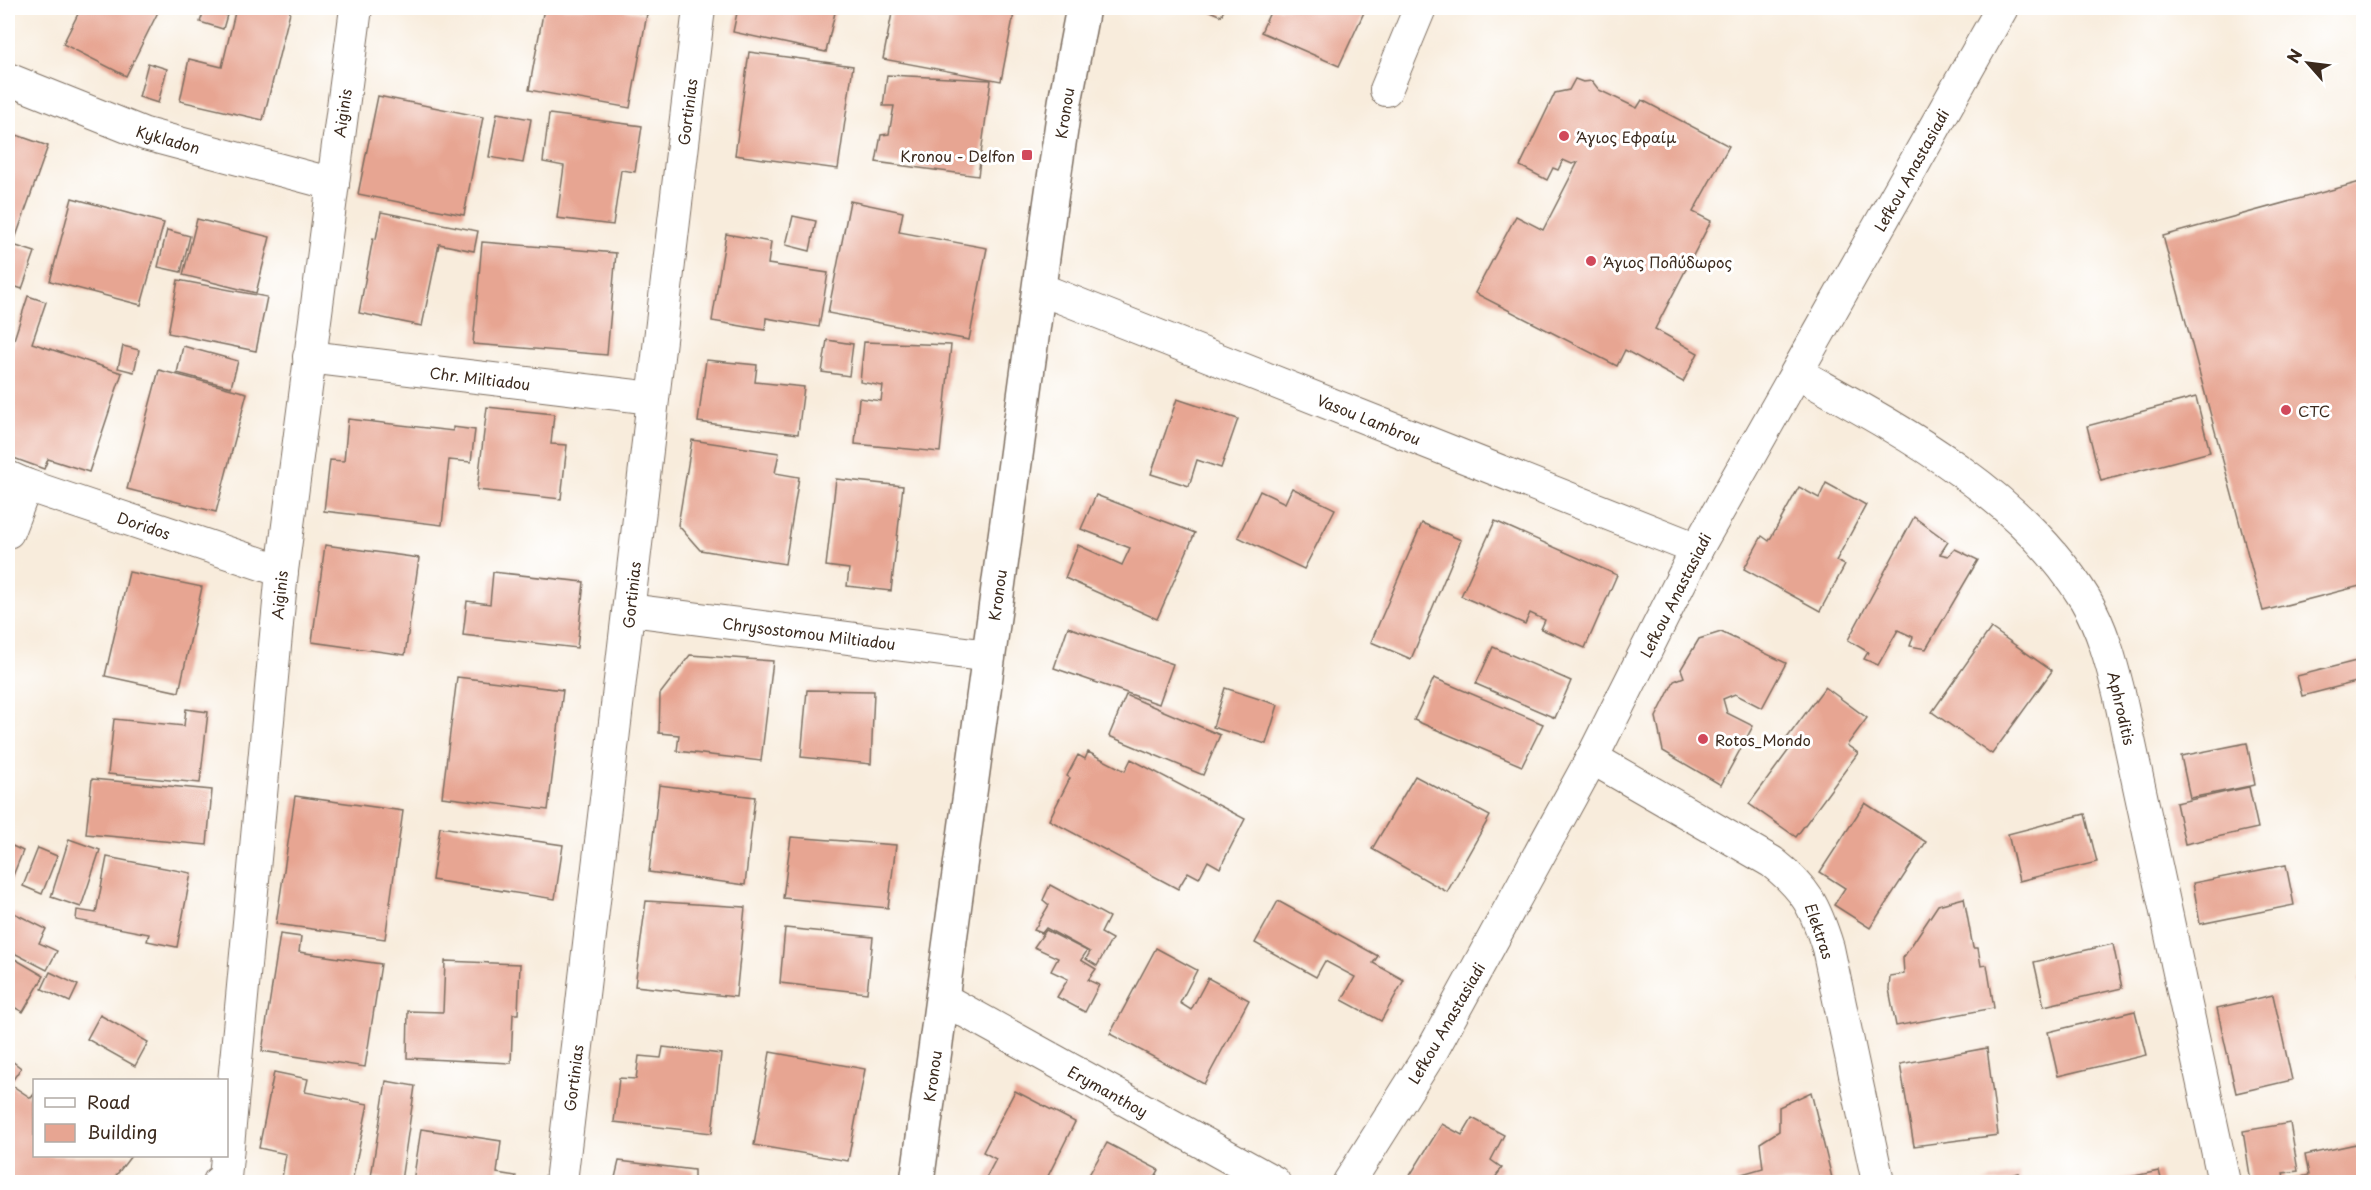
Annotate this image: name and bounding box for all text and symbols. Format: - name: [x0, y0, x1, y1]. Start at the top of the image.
- north arrow: [2278, 33, 2338, 93]
- text: N: [2280, 44, 2307, 67]
- street label: Gortinias: [671, 77, 703, 147]
- street label: Kronou: [1049, 86, 1079, 140]
- street label: Aiginis: [327, 87, 357, 139]
- street label: Lefkou Anastasiadi: [1868, 104, 1954, 236]
- street label: Kykladon: [133, 119, 203, 159]
- place label: Άγιος Εφραίμ: [1576, 125, 1676, 148]
- marker: Άγιος Εφραίμ: [1557, 129, 1571, 143]
- place label: Kronou - Delfon: [900, 144, 1015, 167]
- marker: Kronou - Delfon: [1020, 148, 1034, 162]
- place label: Άγιος Πολύδωρος: [1603, 250, 1732, 273]
- marker: Άγιος Πολύδωρος: [1584, 254, 1598, 268]
- street label: Chr. Miltiadou: [428, 360, 532, 396]
- street label: Vasou Lambrou: [1314, 388, 1424, 450]
- place label: CTC: [2298, 399, 2330, 422]
- marker: CTC: [2279, 403, 2293, 417]
- street label: Doridos: [114, 505, 174, 545]
- street label: Lefkou Anastasiadi: [1634, 529, 1716, 661]
- street label: Gortinias: [616, 560, 646, 630]
- street label: Kronou: [982, 568, 1012, 622]
- street label: Aiginis: [265, 569, 293, 621]
- street label: Chrysostomou Miltiadou: [721, 611, 897, 655]
- street label: Aphroditis: [2102, 669, 2142, 747]
- place label: Rotos_Mondo: [1715, 728, 1811, 751]
- marker: Rotos_Mondo: [1696, 732, 1710, 746]
- street label: Elektras: [1800, 900, 1840, 962]
- street label: Lefkou Anastasiadi: [1402, 958, 1490, 1088]
- street label: Gortinias: [557, 1043, 589, 1113]
- street label: Kronou: [917, 1049, 947, 1103]
- street label: Erymanthoy: [1064, 1059, 1152, 1123]
- legend: [33, 1079, 228, 1157]
- text: Road: [87, 1088, 131, 1115]
- text: Building: [87, 1118, 157, 1145]

